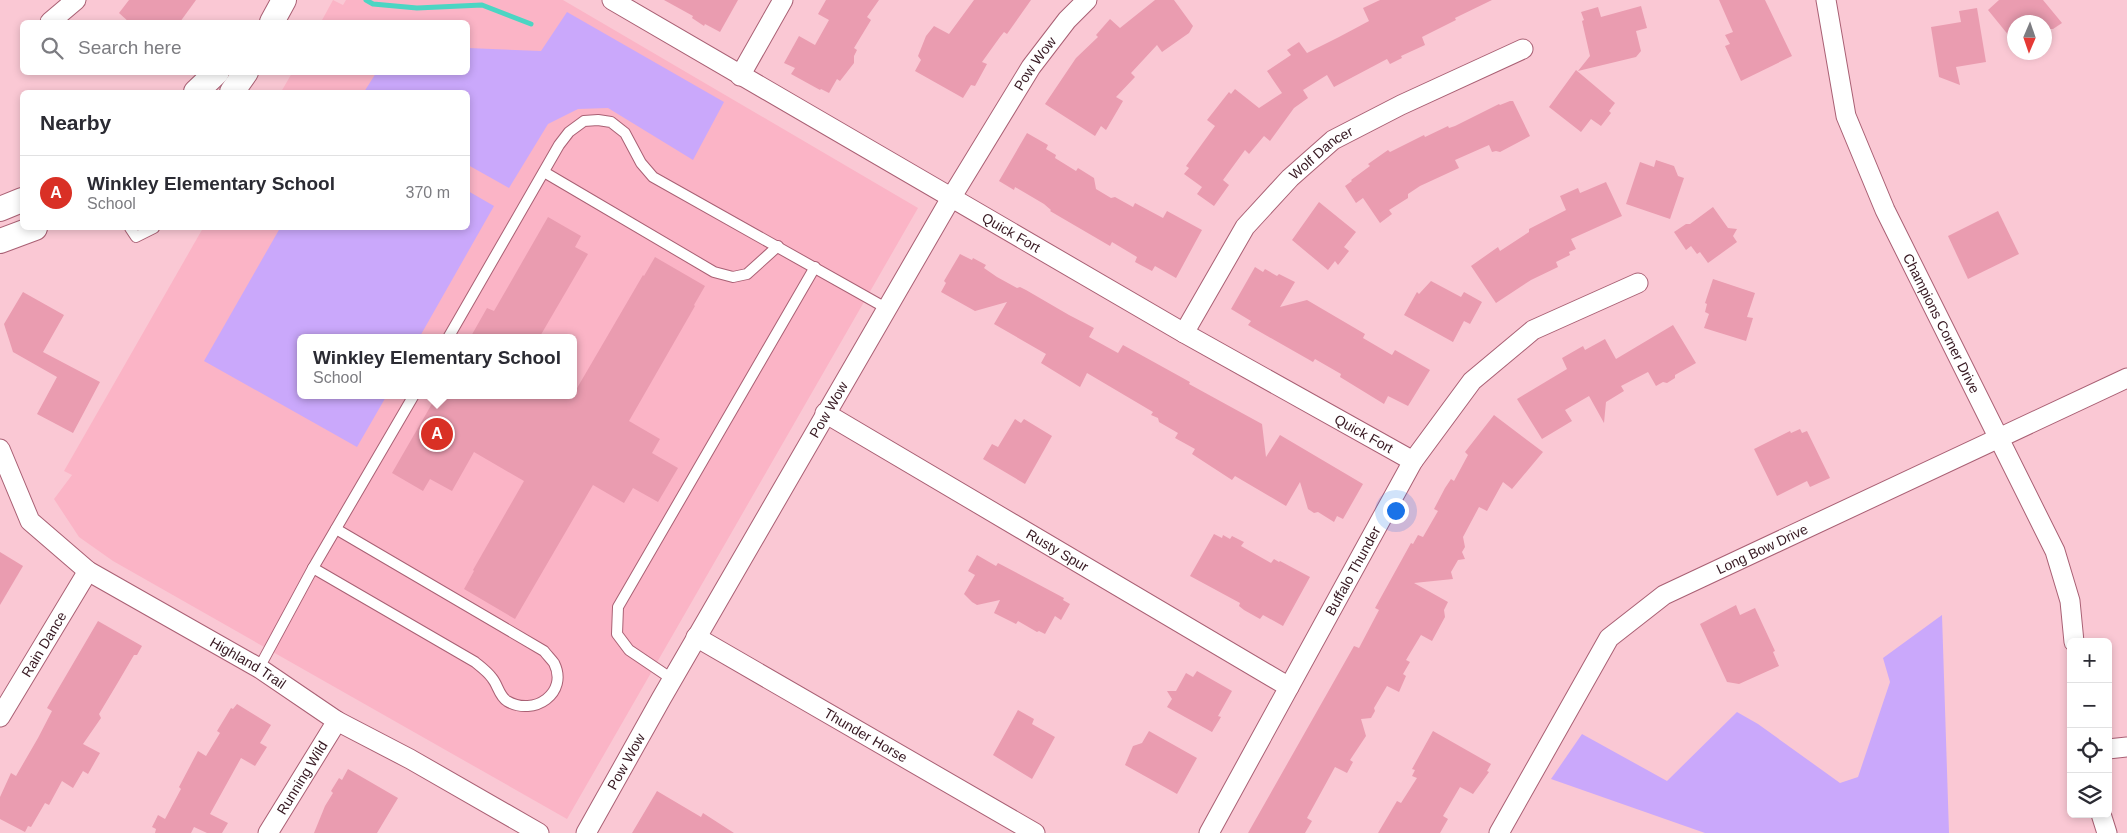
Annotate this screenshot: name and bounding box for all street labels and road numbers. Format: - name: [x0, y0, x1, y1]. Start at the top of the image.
- street label: Pow Wow: [1011, 33, 1060, 93]
- street label: Wolf Dancer: [1286, 123, 1356, 183]
- street label: Quick Fort: [979, 209, 1043, 256]
- street label: Champions Corner Drive: [1900, 251, 1983, 396]
- street label: Pow Wow: [806, 378, 851, 440]
- street label: Quick Fort: [1332, 411, 1396, 456]
- street label: Long Bow Drive: [1714, 521, 1810, 577]
- street label: Buffalo Thunder: [1322, 523, 1384, 618]
- street label: Rusty Spur: [1024, 526, 1092, 575]
- street label: Rain Dance: [18, 609, 70, 680]
- street label: Highland Trail: [207, 634, 289, 692]
- street label: Thunder Horse: [821, 705, 910, 766]
- street label: Pow Wow: [604, 730, 649, 792]
- street label: Running Wild: [273, 738, 331, 817]

